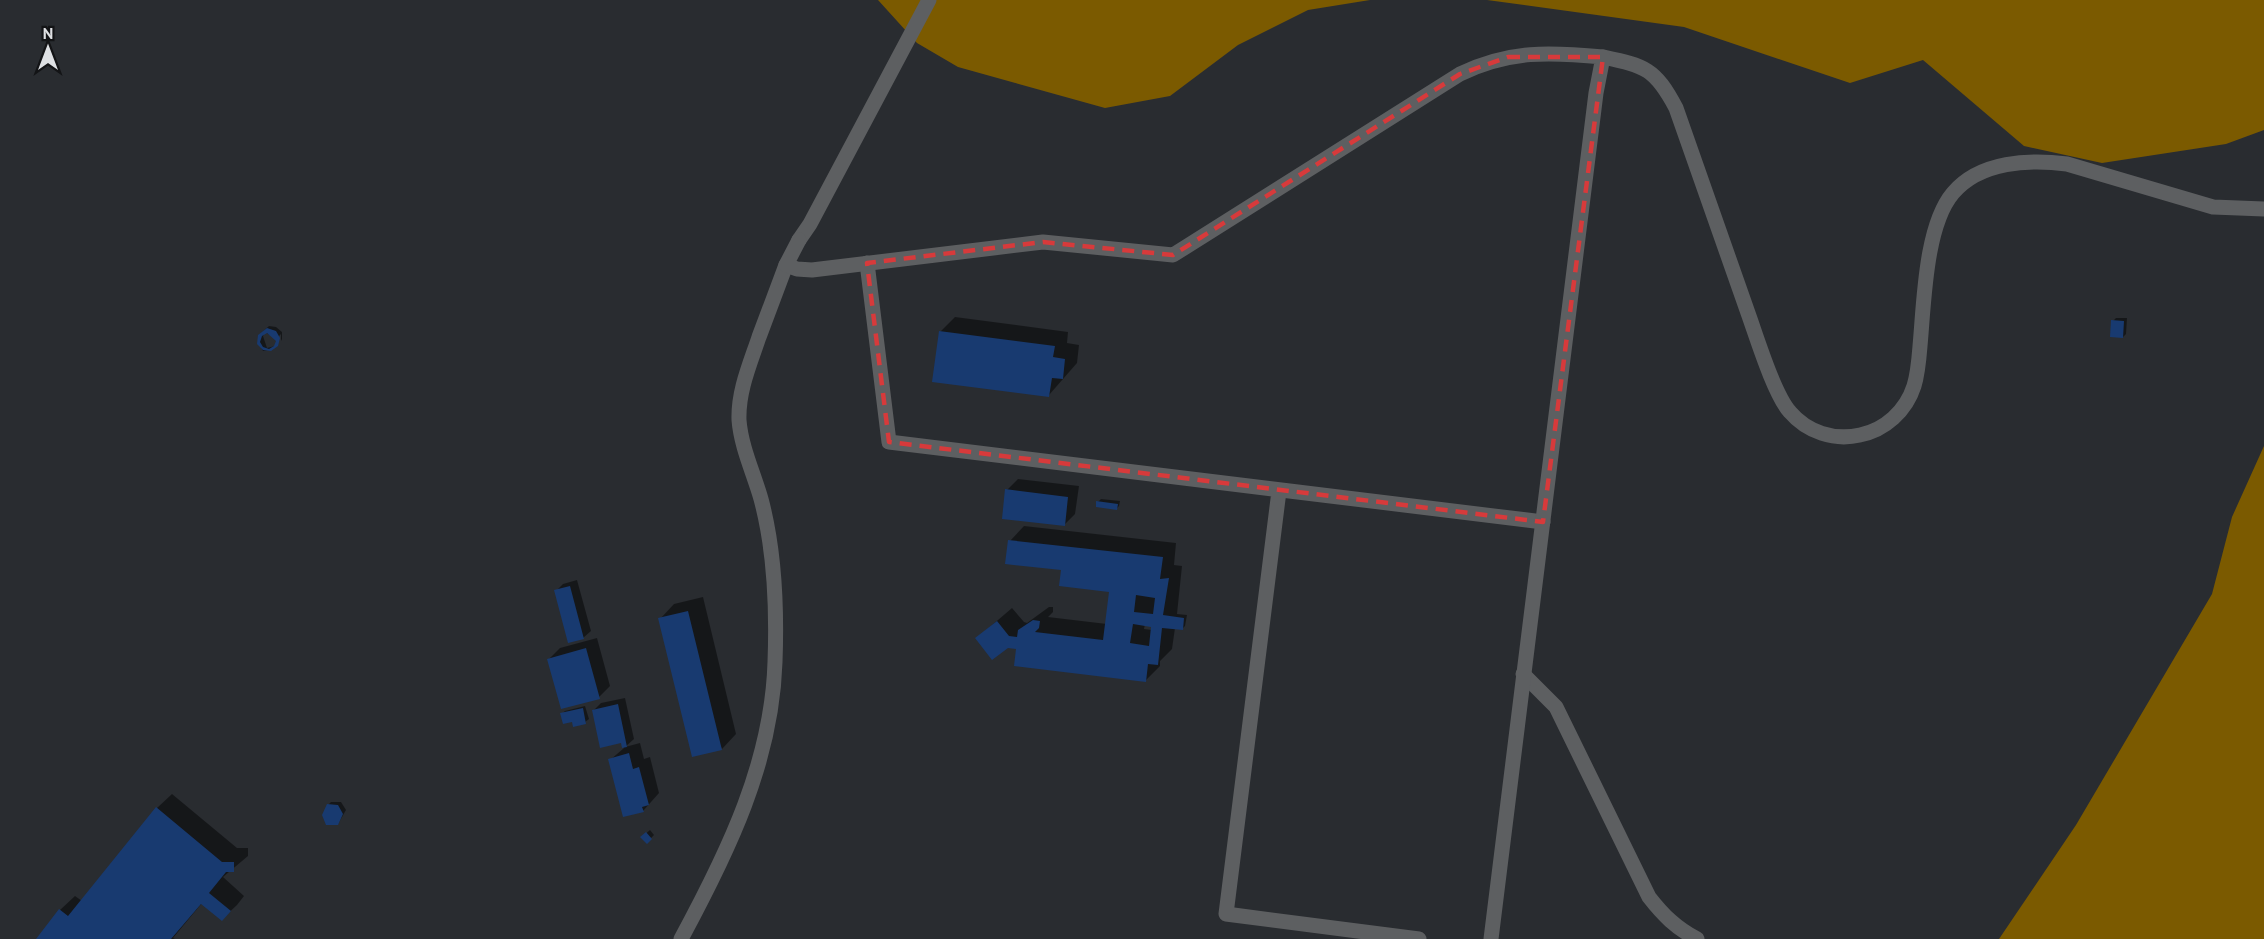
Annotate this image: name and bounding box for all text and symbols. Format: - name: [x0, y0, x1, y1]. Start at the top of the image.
- north arrow: [18, 18, 78, 78]
- text: N: [43, 23, 53, 43]

